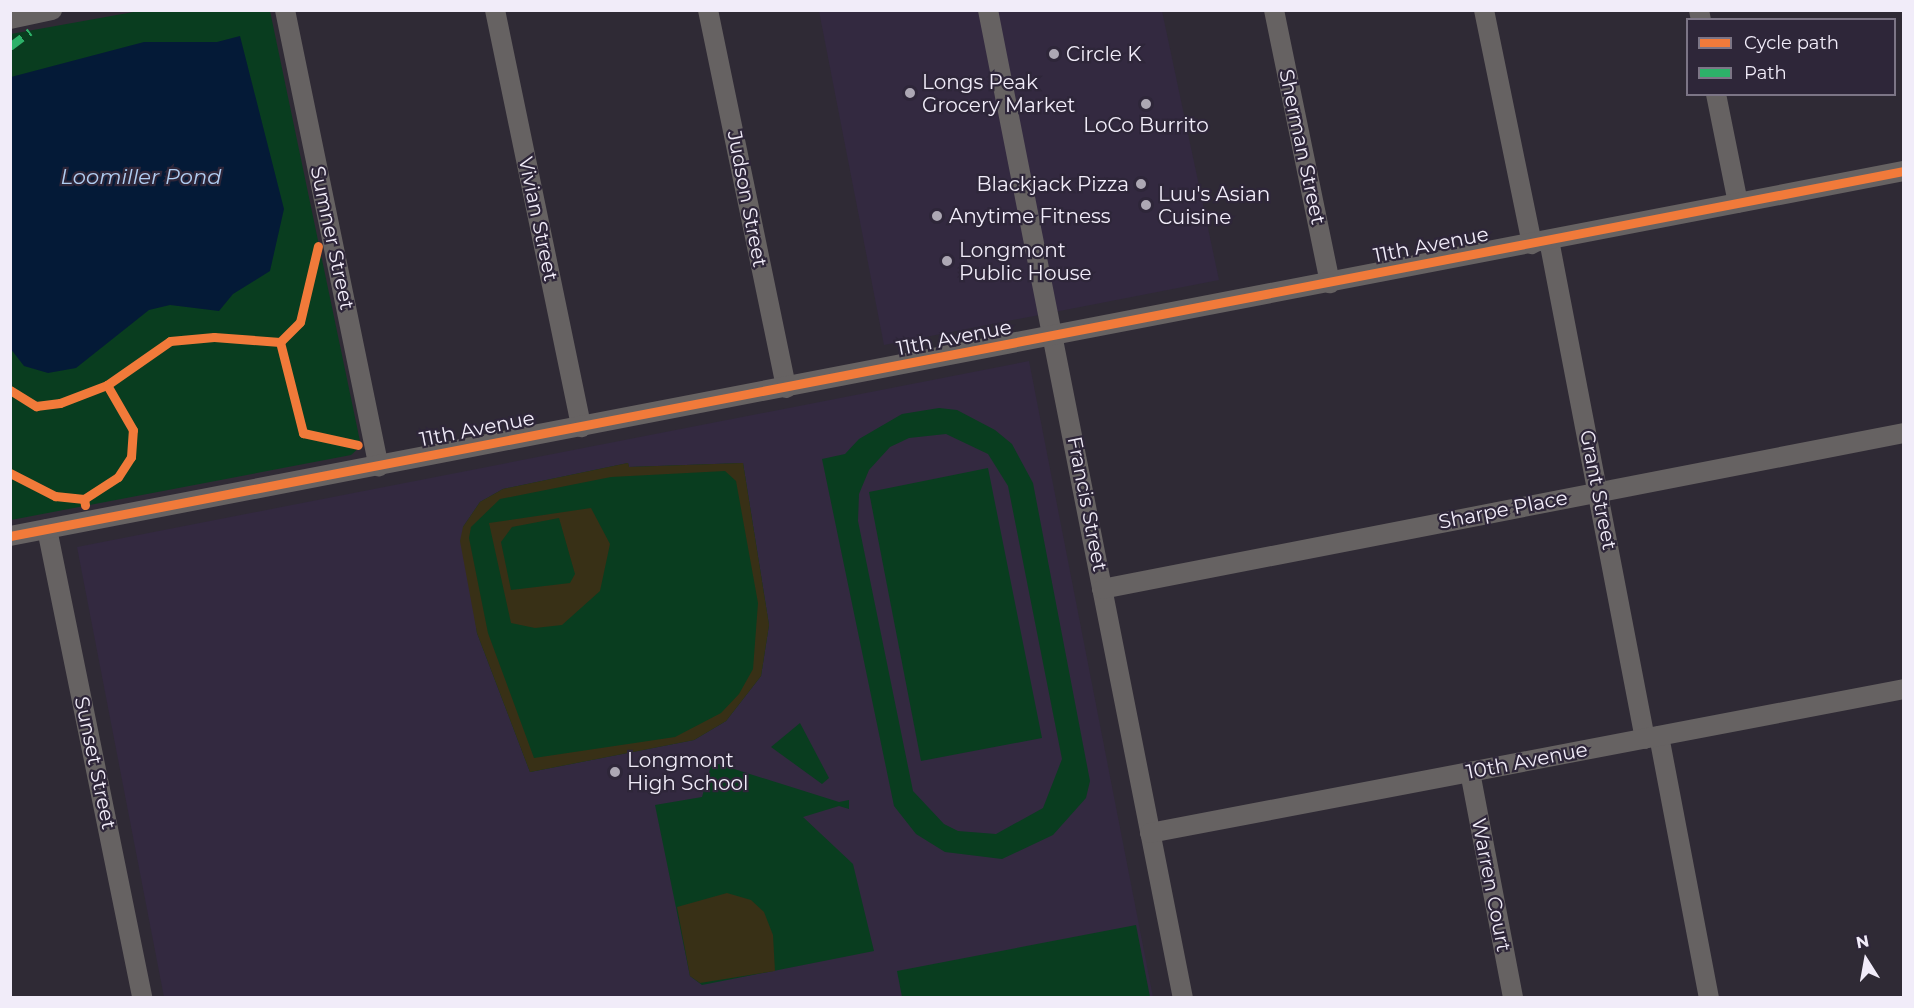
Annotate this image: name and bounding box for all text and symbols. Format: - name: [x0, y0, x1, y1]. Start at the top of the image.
- legend: [1686, 18, 1896, 96]
- text: Cycle path: [1744, 32, 1839, 54]
- place label: Circle K: [1066, 42, 1141, 66]
- marker: Circle K: [1047, 47, 1061, 61]
- text: Path: [1744, 62, 1787, 84]
- street label: Sherman Street: [1274, 67, 1330, 227]
- place label: Longs Peak Grocery Market: [922, 70, 1075, 117]
- marker: Longs Peak Grocery Market: [903, 86, 917, 100]
- marker: LoCo Burrito: [1139, 97, 1153, 111]
- place label: LoCo Burrito: [1083, 113, 1209, 137]
- street label: Judson Street: [722, 129, 772, 269]
- street label: Vivian Street: [513, 155, 563, 283]
- water label: Loomiller Pond: [61, 164, 221, 190]
- street label: Sumner Street: [305, 164, 359, 312]
- place label: Blackjack Pizza: [977, 172, 1129, 196]
- marker: Blackjack Pizza: [1134, 177, 1148, 191]
- place label: Luu's Asian Cuisine: [1158, 182, 1270, 229]
- marker: Luu's Asian Cuisine: [1139, 198, 1153, 212]
- place label: Anytime Fitness: [949, 204, 1111, 228]
- marker: Anytime Fitness: [930, 209, 944, 223]
- street label: 11th Avenue: [1371, 222, 1491, 268]
- place label: Longmont Public House: [959, 238, 1092, 285]
- marker: Longmont Public House: [940, 254, 954, 268]
- street label: 11th Avenue: [894, 315, 1014, 361]
- street label: 11th Avenue: [417, 406, 537, 452]
- street label: Grant Street: [1575, 428, 1621, 552]
- street label: Francis Street: [1062, 434, 1112, 574]
- street label: Sharpe Place: [1436, 486, 1570, 534]
- street label: Sunset Street: [69, 695, 121, 831]
- street label: 10th Avenue: [1464, 737, 1590, 785]
- place label: Longmont High School: [627, 748, 748, 795]
- marker: Longmont High School: [608, 765, 622, 779]
- street label: Warren Court: [1466, 816, 1516, 954]
- north arrow: [1836, 930, 1896, 990]
- text: N: [1854, 931, 1871, 952]

